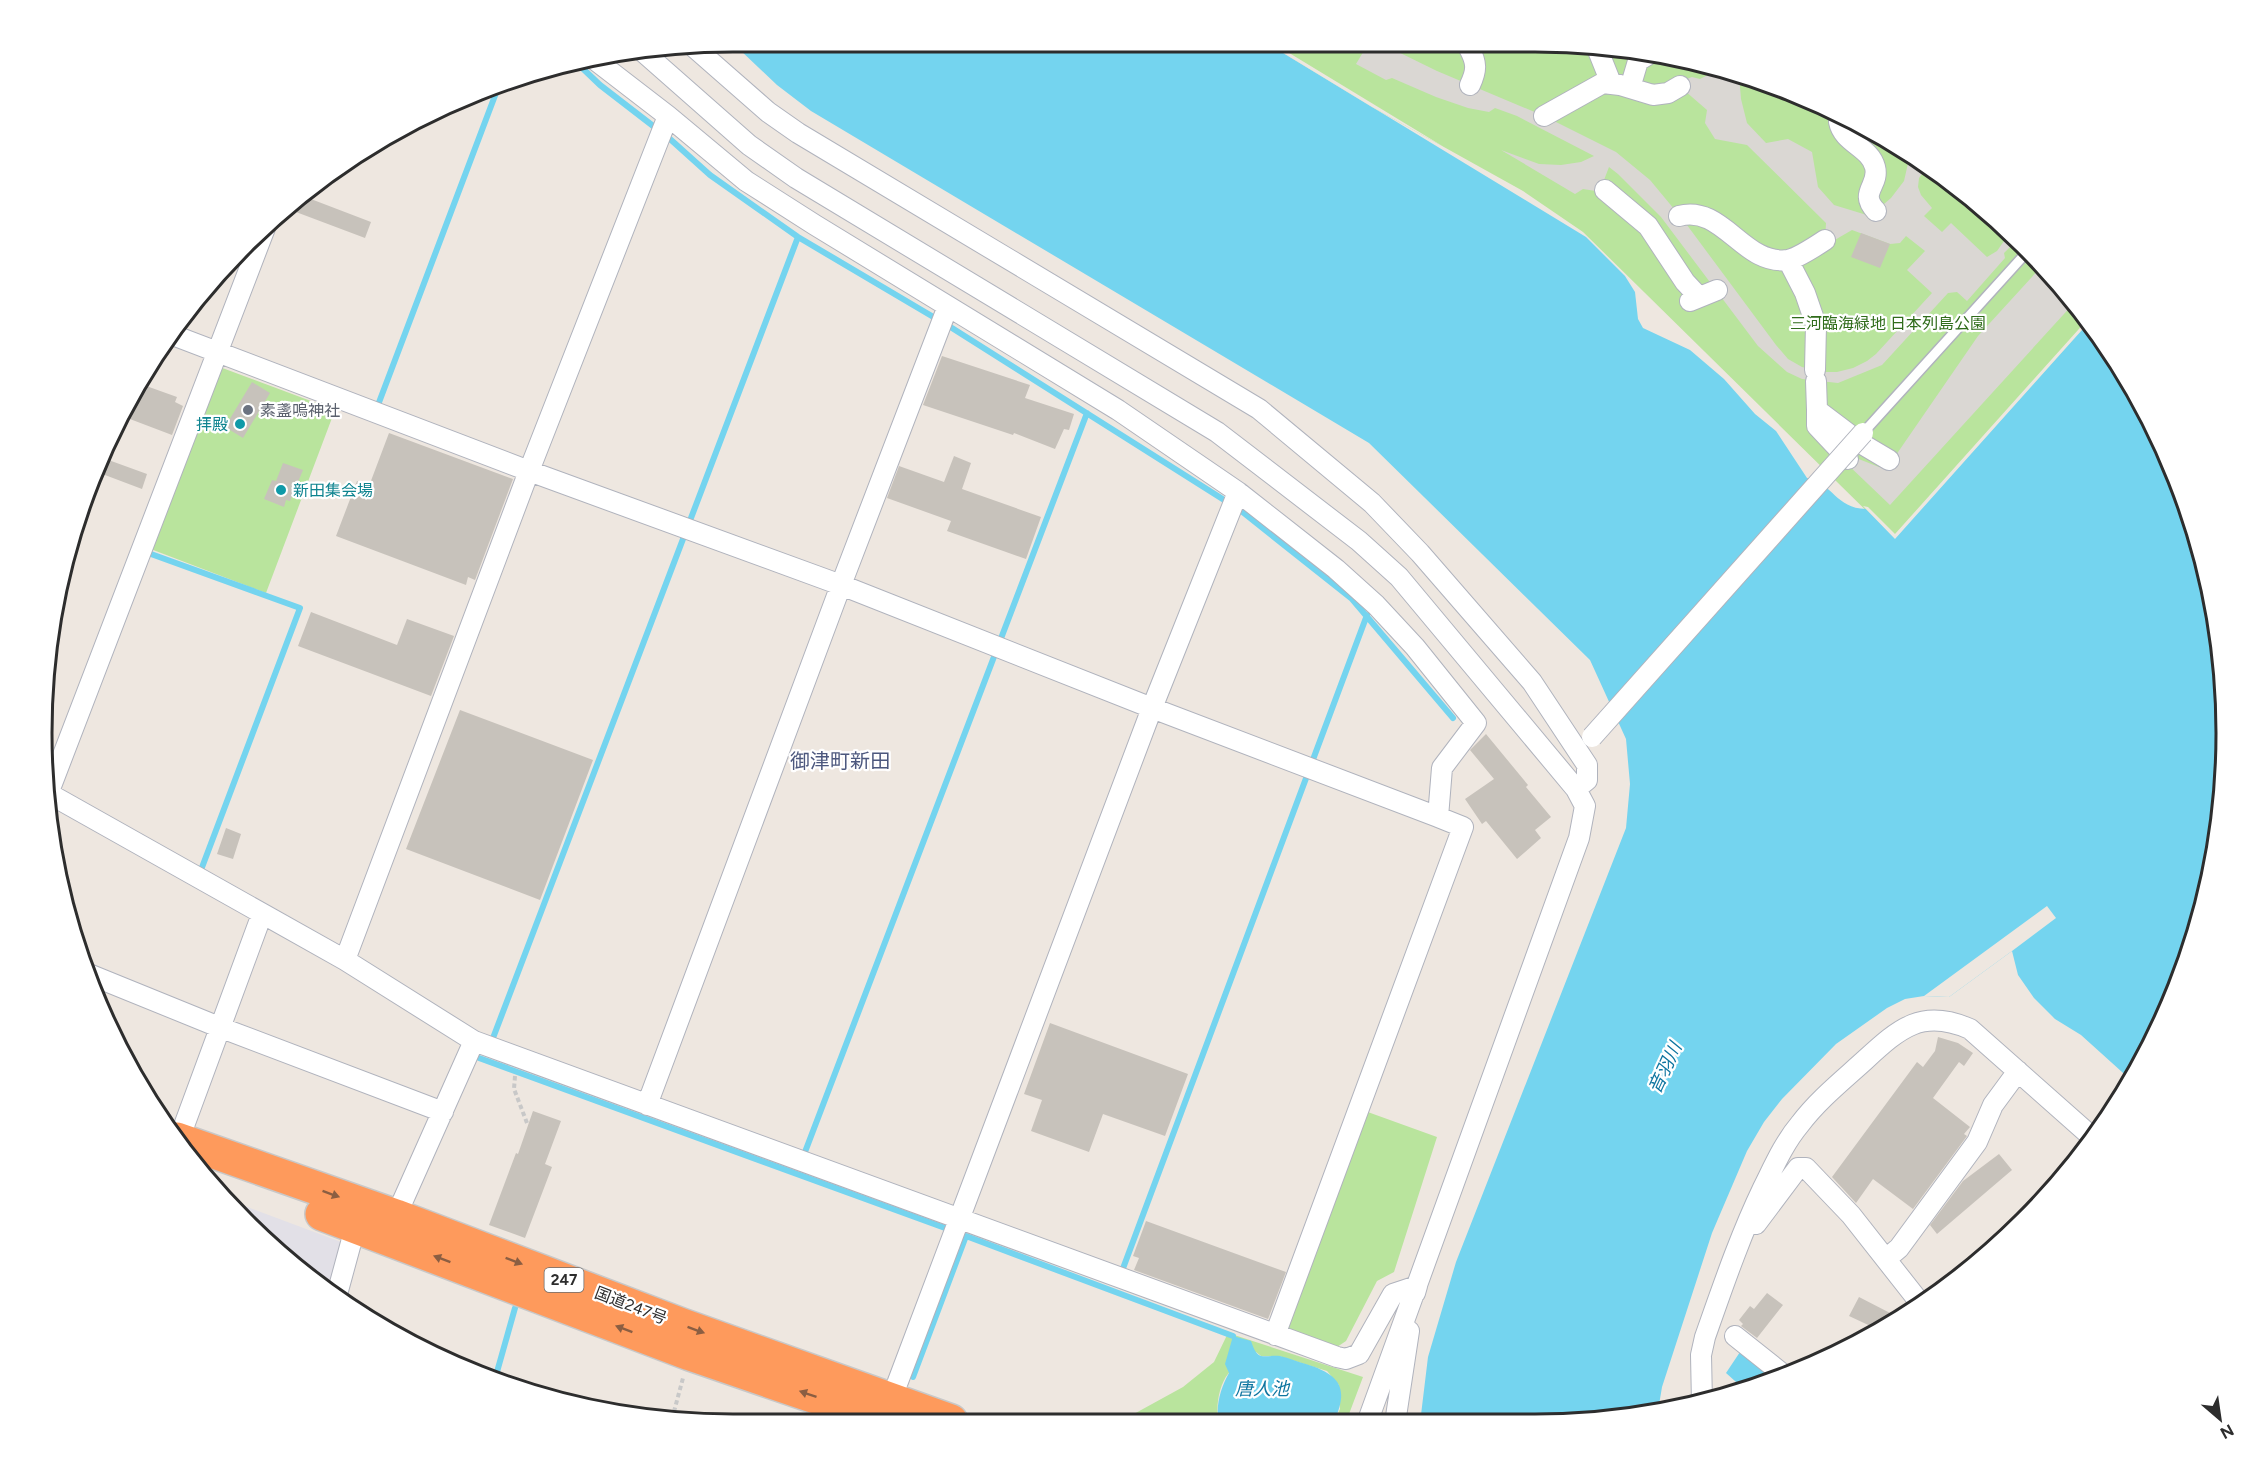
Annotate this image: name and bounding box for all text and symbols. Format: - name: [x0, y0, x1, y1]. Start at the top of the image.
- park label: 三河臨海緑地 日本列島公園: [1790, 314, 1986, 333]
- place label: 素盞嗚神社: [260, 401, 340, 420]
- marker: 素盞嗚神社: [241, 403, 255, 417]
- place label: 拝殿: [196, 415, 228, 434]
- marker: 拝殿: [233, 417, 247, 431]
- place label: 新田集会場: [293, 481, 373, 500]
- marker: 新田集会場: [274, 483, 288, 497]
- district label: 御津町新田: [790, 749, 890, 773]
- water label: 音羽川: [1644, 1037, 1687, 1097]
- one-way arrow: [322, 1190, 340, 1200]
- one-way arrow: [433, 1254, 451, 1264]
- one-way arrow: [505, 1257, 523, 1266]
- road number: 247: [544, 1268, 584, 1292]
- street label: 国道247号: [592, 1283, 669, 1328]
- one-way arrow: [615, 1324, 633, 1333]
- one-way arrow: [688, 1325, 706, 1335]
- water label: 唐人池: [1235, 1378, 1291, 1400]
- one-way arrow: [799, 1389, 817, 1399]
- north arrow: [2190, 1389, 2250, 1449]
- text: N: [2217, 1420, 2237, 1443]

